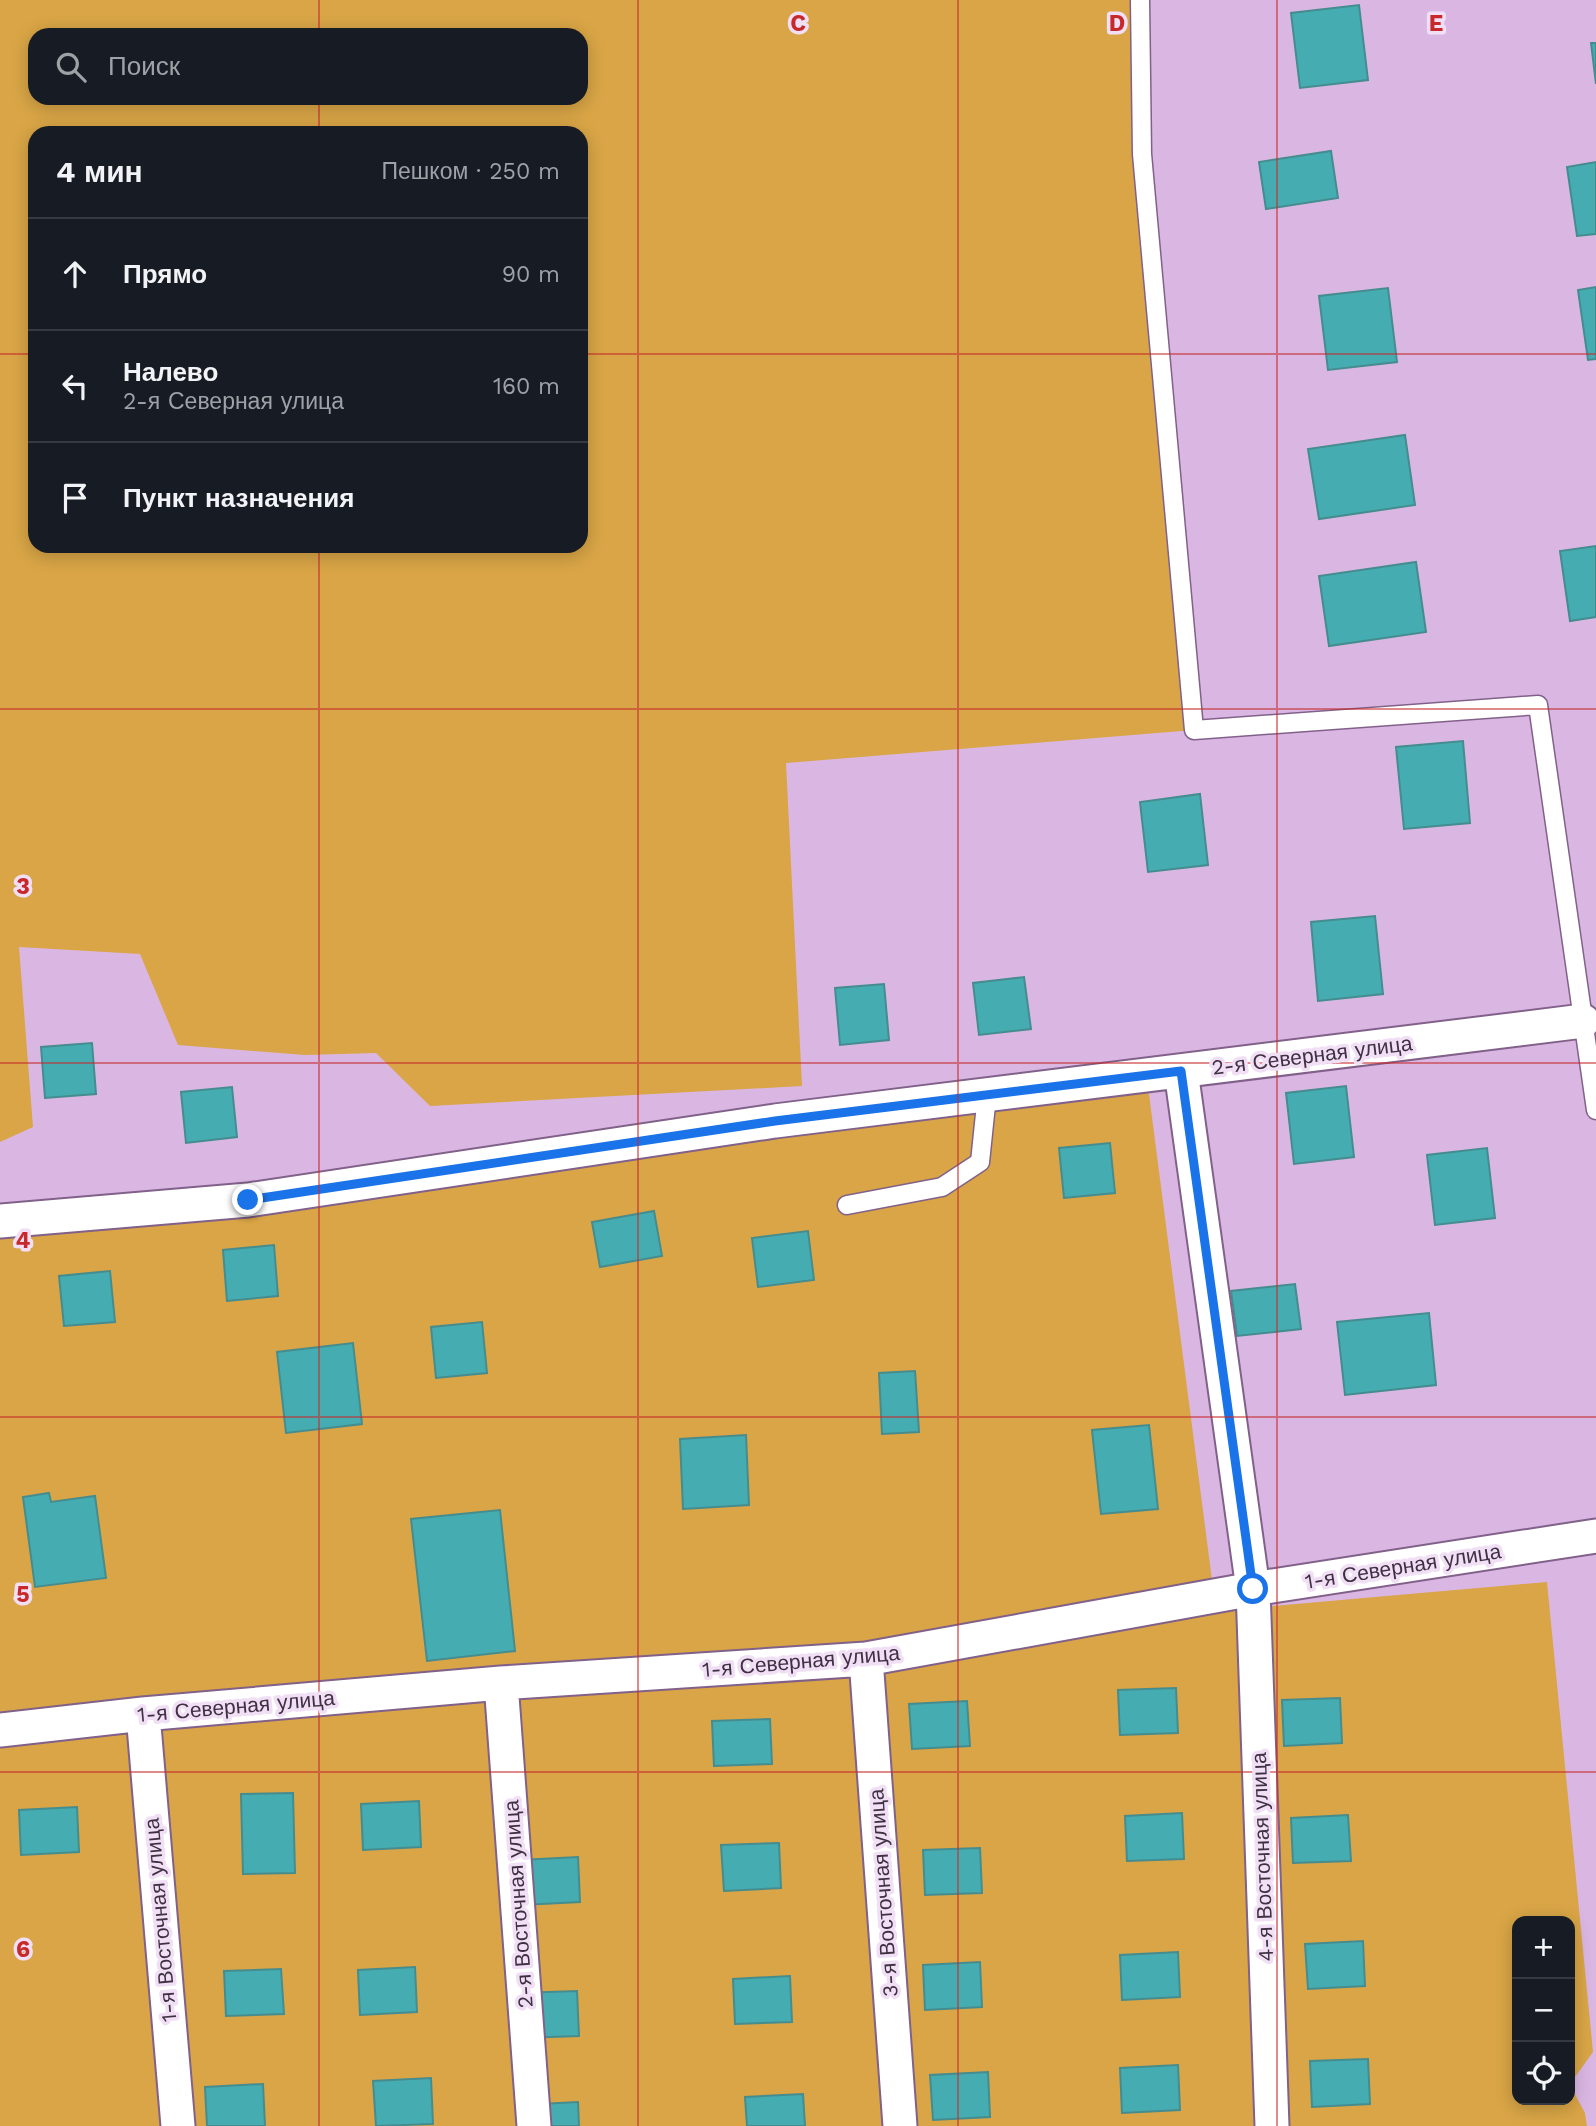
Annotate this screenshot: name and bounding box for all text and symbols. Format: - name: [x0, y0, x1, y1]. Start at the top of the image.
- text: C: [790, 10, 806, 37]
- text: D: [1109, 10, 1125, 37]
- text: E: [1429, 10, 1443, 37]
- search box: [28, 28, 588, 105]
- icon: search: [52, 48, 90, 86]
- text: Поиск: [108, 51, 180, 81]
- text: 4 мин: [56, 154, 143, 189]
- text: Пешком · 250 m: [382, 158, 560, 185]
- icon: ahead: [56, 255, 94, 293]
- text: Прямо: [123, 259, 207, 289]
- text: 90 m: [502, 261, 560, 288]
- text: Налево: [123, 357, 218, 387]
- icon: left: [56, 367, 94, 405]
- text: 160 m: [493, 373, 560, 400]
- text: 2-я Северная улица: [123, 388, 344, 415]
- icon: arrive: [56, 479, 94, 517]
- text: Пункт назначения: [123, 483, 354, 513]
- text: 3: [16, 873, 30, 900]
- street label: 2-я Северная улица: [1210, 1030, 1414, 1080]
- route end: [232, 1184, 263, 1215]
- text: 4: [16, 1227, 31, 1254]
- street label: 1-я Северная улица: [1303, 1538, 1503, 1594]
- route start: [1237, 1573, 1268, 1604]
- text: 5: [16, 1581, 30, 1608]
- street label: 1-я Северная улица: [701, 1640, 901, 1682]
- street label: 1-я Северная улица: [136, 1685, 336, 1727]
- street label: 4-я Восточная улица: [1246, 1752, 1278, 1962]
- street label: 3-я Восточная улица: [863, 1788, 903, 1998]
- street label: 2-я Восточная улица: [498, 1799, 538, 2009]
- street label: 1-я Восточная улица: [139, 1817, 181, 2023]
- map controls: [1512, 1916, 1575, 2105]
- button: +: [1512, 1916, 1575, 1979]
- text: 6: [16, 1936, 30, 1963]
- button: −: [1512, 1979, 1575, 2042]
- button: locate: [1512, 2042, 1575, 2105]

